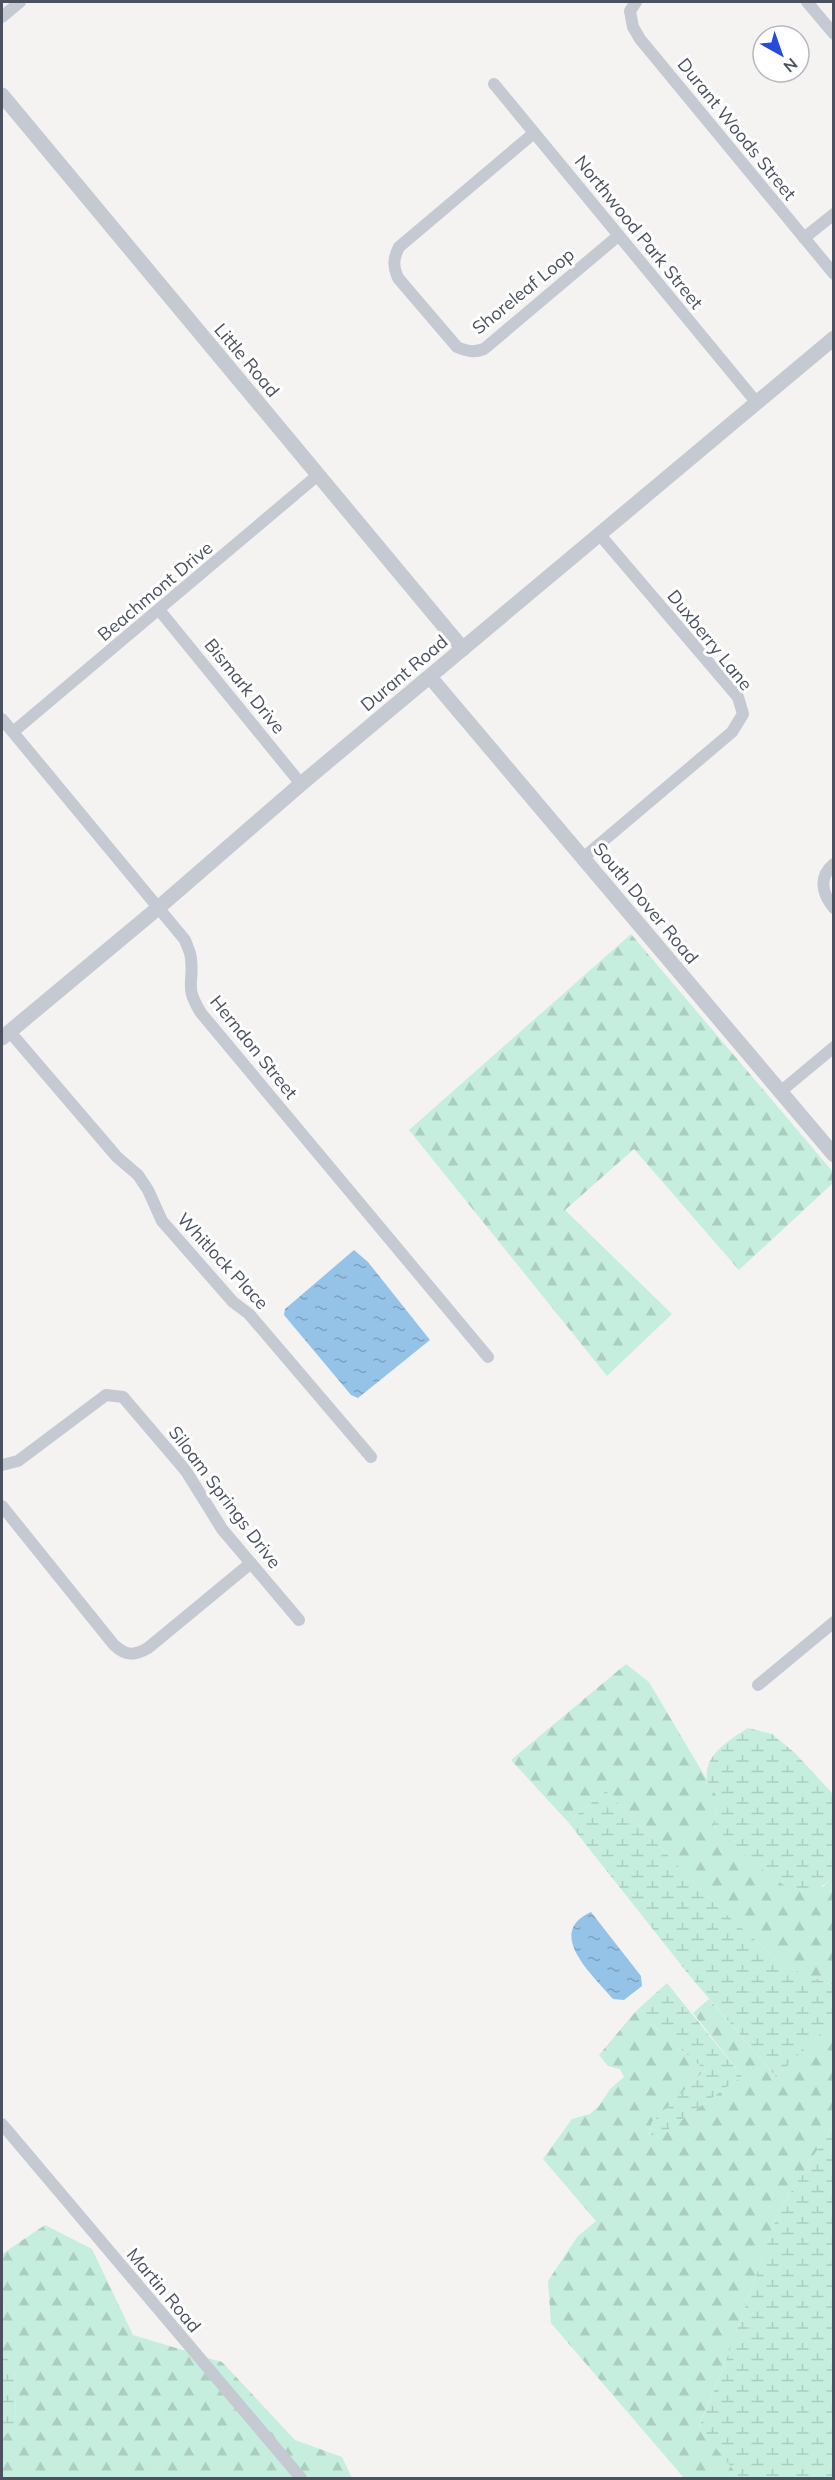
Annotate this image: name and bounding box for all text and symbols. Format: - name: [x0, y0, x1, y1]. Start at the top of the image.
- north arrow: [751, 24, 811, 84]
- street label: Durant Woods Street: [673, 53, 801, 205]
- text: N: [780, 54, 802, 77]
- street label: Northwood Park Street: [570, 150, 708, 314]
- street label: Shoreleaf Loop: [467, 243, 579, 339]
- street label: Little Road: [209, 318, 285, 402]
- street label: Beachmont Drive: [93, 536, 217, 646]
- street label: Duxberry Lane: [662, 585, 758, 695]
- street label: Durant Road: [356, 630, 452, 716]
- street label: Bismark Drive: [200, 634, 290, 738]
- street label: South Dover Road: [588, 838, 704, 968]
- street label: Herndon Street: [205, 991, 303, 1103]
- street label: Whitlock Place: [172, 1208, 274, 1314]
- street label: Siloam Springs Drive: [164, 1421, 286, 1573]
- street label: Martin Road: [122, 2243, 206, 2337]

